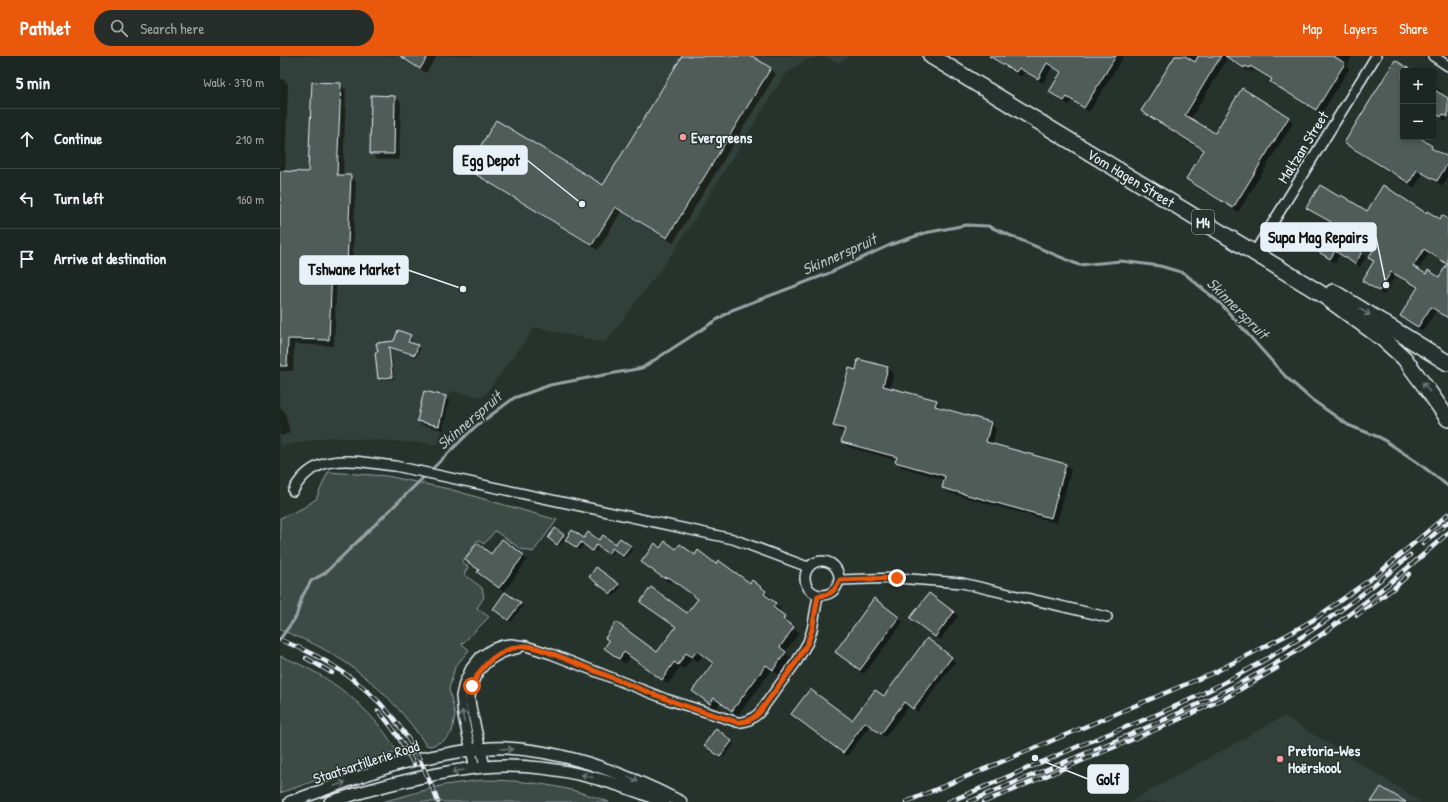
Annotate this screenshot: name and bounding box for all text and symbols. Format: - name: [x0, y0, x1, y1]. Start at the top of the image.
- search box: [94, 10, 374, 46]
- text: Pathlet: [20, 15, 70, 41]
- icon: search: [108, 17, 130, 39]
- text: Search here: [140, 18, 204, 39]
- text: Map: [1302, 19, 1322, 38]
- text: Layers: [1344, 19, 1377, 38]
- text: Share: [1399, 19, 1428, 38]
- map controls: [1400, 68, 1436, 140]
- button: +: [1400, 68, 1436, 104]
- text: 5 min: [16, 71, 50, 94]
- text: Walk · 370 m: [204, 73, 264, 91]
- button: −: [1400, 104, 1436, 140]
- street label: Maltzan Street: [1273, 106, 1334, 187]
- place label: Evergreens: [691, 127, 753, 149]
- icon: ahead: [16, 128, 38, 150]
- text: Continue: [54, 128, 102, 149]
- text: 210 m: [236, 130, 264, 148]
- marker: Evergreens: [678, 132, 688, 142]
- street label: Vom Hagen Street: [1083, 144, 1179, 213]
- callout: Egg Depot: [454, 146, 527, 174]
- text: Egg Depot: [462, 149, 520, 172]
- icon: left: [16, 188, 38, 210]
- text: Turn left: [54, 188, 104, 209]
- text: 160 m: [236, 190, 264, 208]
- road number: M4: [1192, 210, 1214, 234]
- callout: Supa Mag Repairs: [1261, 223, 1376, 251]
- text: Supa Mag Repairs: [1268, 226, 1369, 249]
- water label: Skinnerspruit: [798, 227, 882, 280]
- icon: arrive: [16, 248, 38, 270]
- text: Arrive at destination: [54, 248, 166, 269]
- callout: Tshwane Market: [300, 256, 408, 284]
- text: Tshwane Market: [307, 258, 400, 280]
- water label: Skinnerspruit: [1202, 272, 1276, 346]
- one-way arrow: [1359, 308, 1371, 316]
- one-way arrow: [1422, 381, 1430, 392]
- water label: Skinnerspruit: [432, 384, 508, 454]
- route end: [888, 569, 906, 587]
- route start: [463, 677, 481, 695]
- one-way arrow: [459, 710, 467, 723]
- street label: Staatsartillerie Road: [310, 735, 422, 789]
- place label: Pretoria-Wes Hoërskool: [1288, 740, 1360, 778]
- one-way arrow: [500, 745, 513, 752]
- marker: Pretoria-Wes Hoërskool: [1275, 754, 1285, 764]
- callout: Golf: [1088, 765, 1128, 793]
- one-way arrow: [452, 767, 465, 775]
- text: Golf: [1096, 768, 1120, 790]
- one-way arrow: [581, 772, 594, 779]
- one-way arrow: [627, 776, 639, 783]
- one-way arrow: [334, 780, 346, 788]

